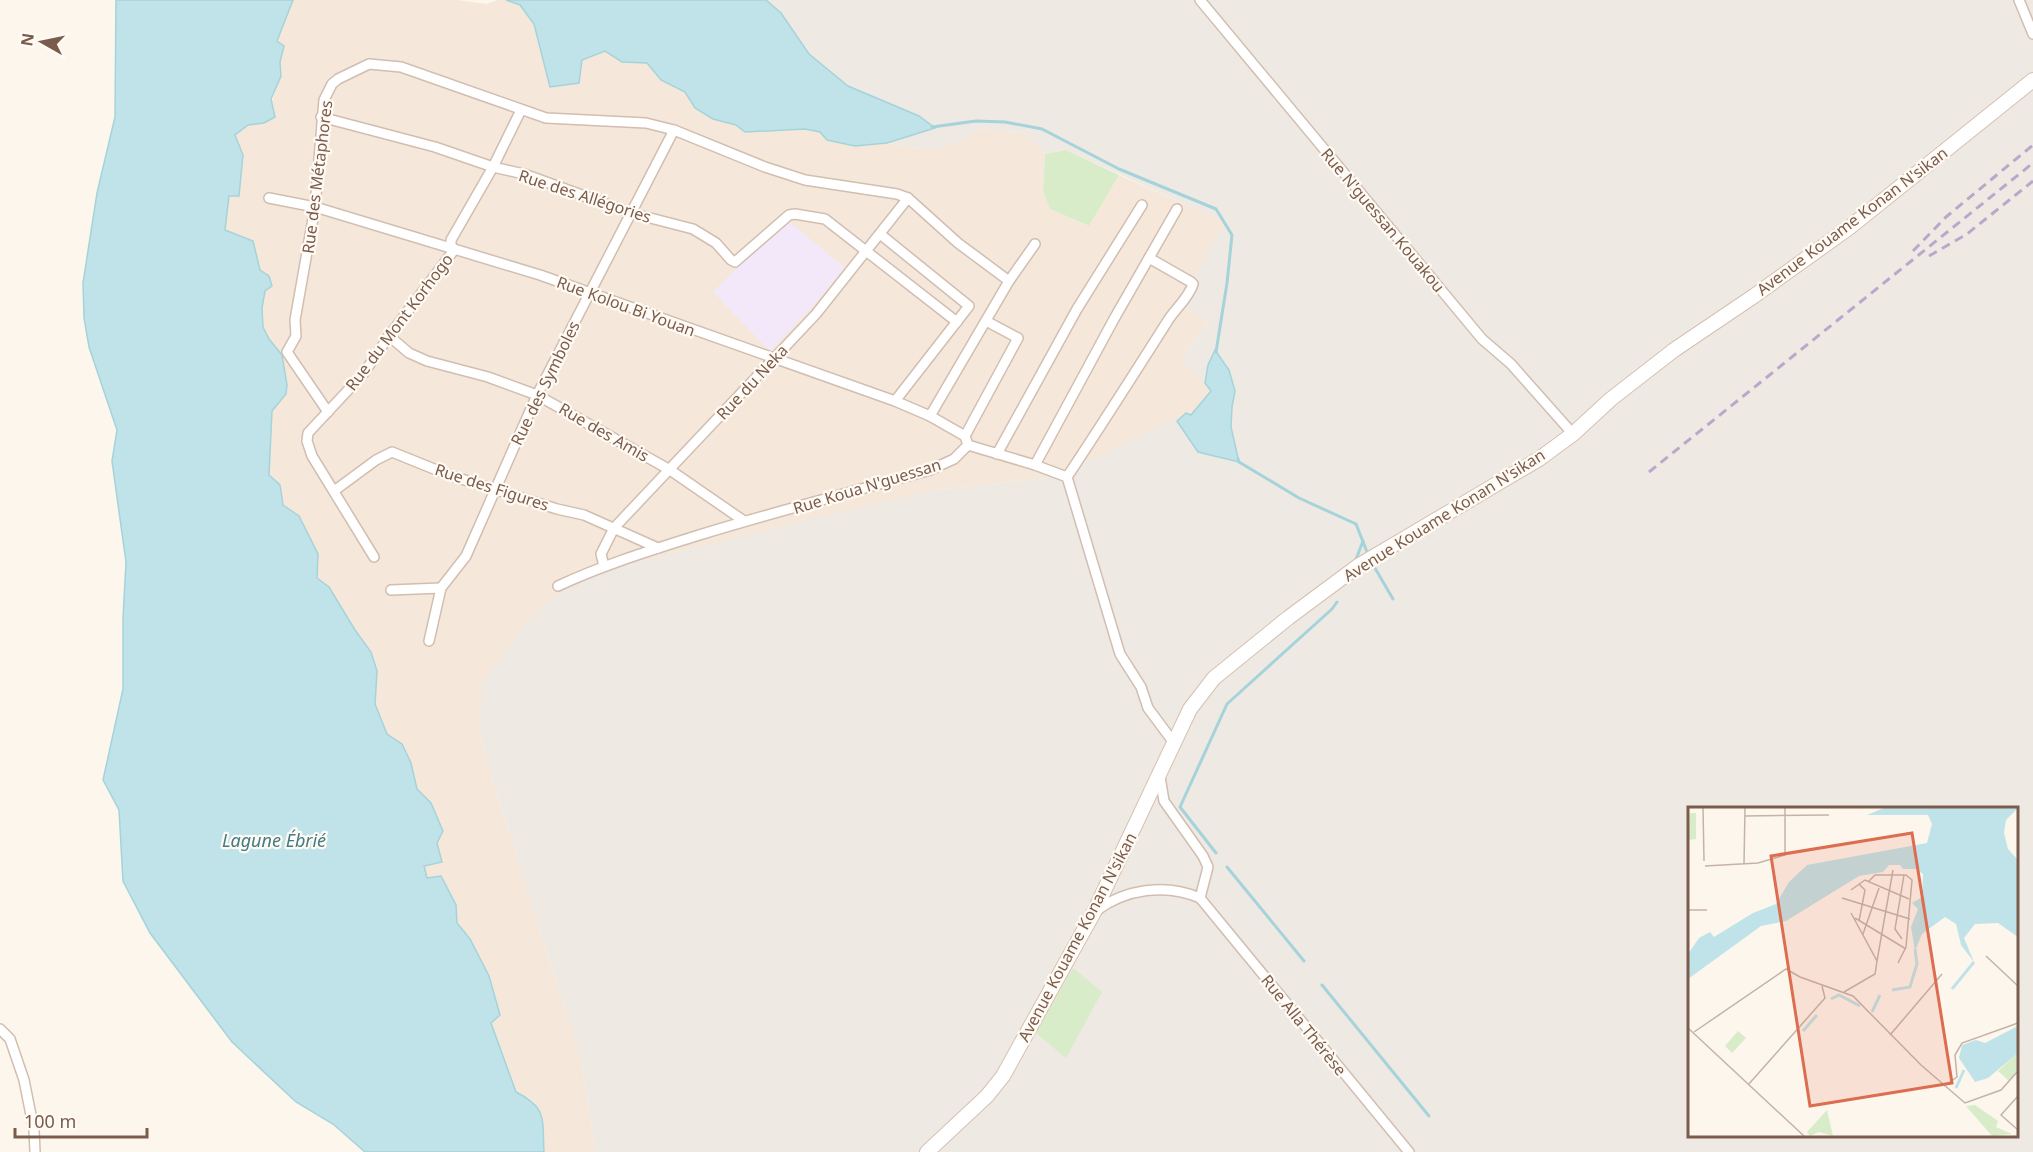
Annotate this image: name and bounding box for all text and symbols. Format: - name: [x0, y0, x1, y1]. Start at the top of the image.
- north arrow: [12, 12, 72, 72]
- text: N: [15, 32, 39, 48]
- street label: Rue des Métaphores: [297, 99, 337, 255]
- street label: Avenue Kouame Konan N'sikan: [1752, 142, 1952, 300]
- street label: Rue N'guessan Kouakou: [1316, 143, 1450, 297]
- street label: Rue des Allégories: [516, 164, 654, 228]
- street label: Rue du Mont Korhogo: [340, 249, 458, 395]
- street label: Rue Kolou Bi Youan: [554, 271, 698, 341]
- street label: Rue des Symboles: [505, 317, 585, 449]
- street label: Rue du Neka: [711, 340, 793, 424]
- street label: Rue des Amis: [555, 397, 653, 467]
- street label: Avenue Kouame Konan N'sikan: [1339, 444, 1549, 586]
- street label: Rue Koua N'guessan: [790, 453, 944, 519]
- street label: Rue des Figures: [432, 458, 552, 516]
- inset map: [1688, 807, 2018, 1137]
- water label: Lagune Ébrié: [222, 828, 326, 852]
- street label: Avenue Kouame Konan N'sikan: [1012, 829, 1142, 1045]
- street label: Rue Alla Thérèse: [1256, 970, 1352, 1080]
- scale bar: [15, 1101, 147, 1139]
- text: 100 m: [24, 1109, 76, 1133]

